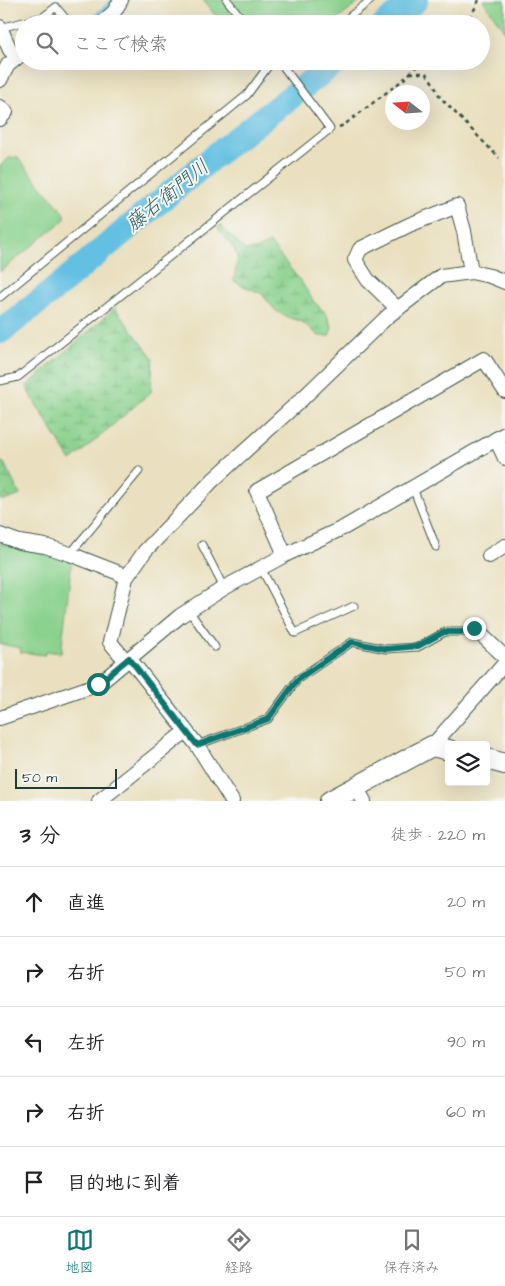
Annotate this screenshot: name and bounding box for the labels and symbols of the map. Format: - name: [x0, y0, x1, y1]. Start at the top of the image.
- north arrow: [385, 85, 430, 130]
- water label: 藤右衛門川: [120, 153, 215, 238]
- route end: [463, 617, 486, 640]
- route start: [87, 673, 110, 696]
- scale bar: [15, 766, 118, 789]

